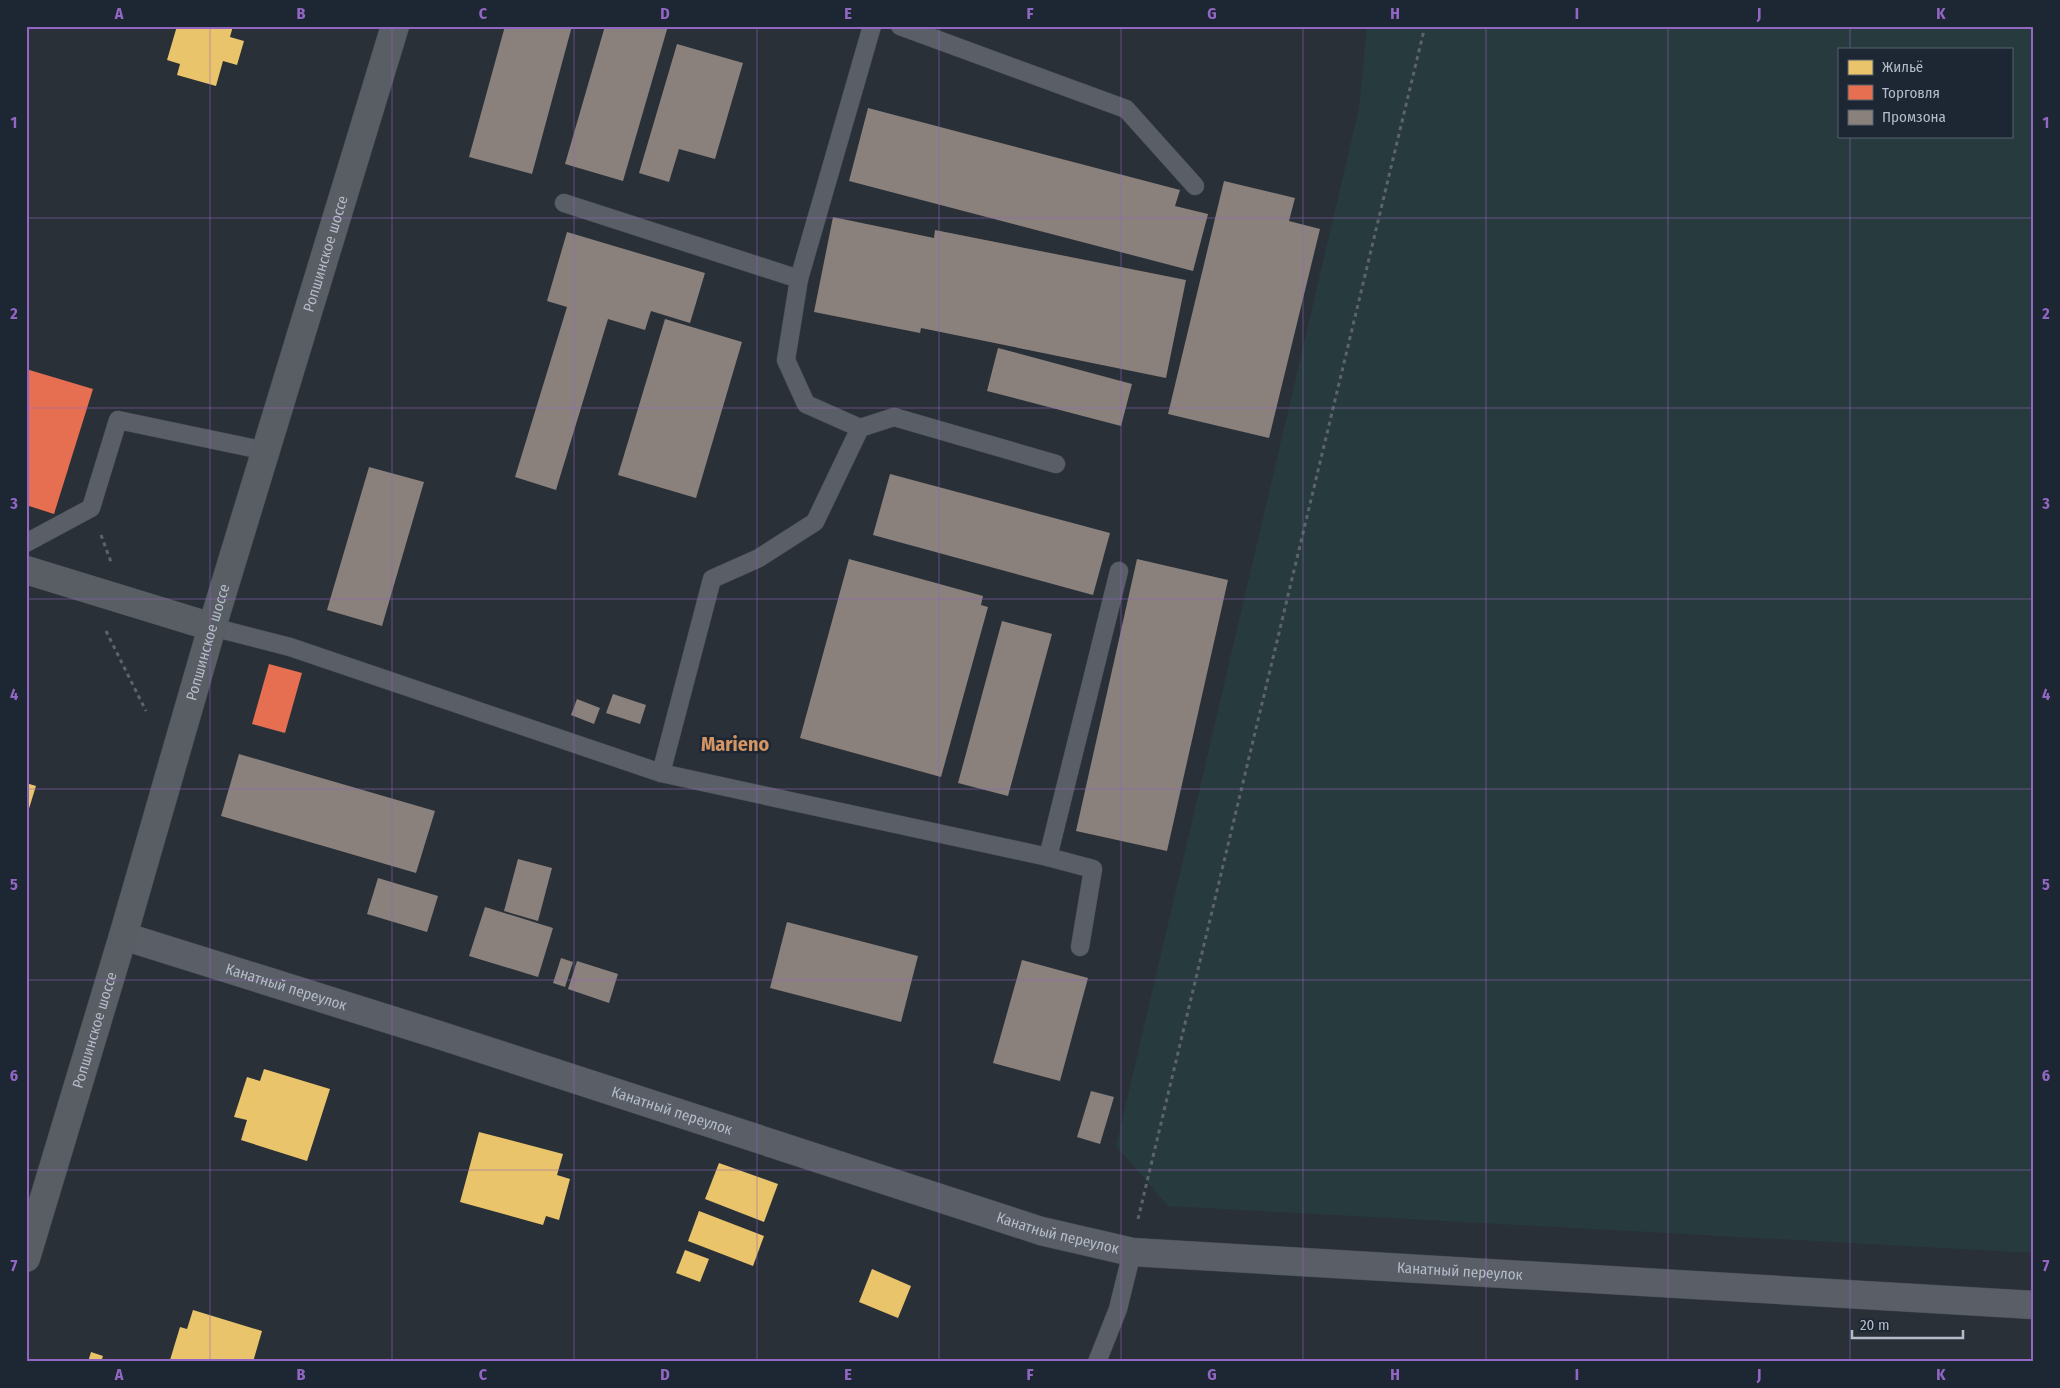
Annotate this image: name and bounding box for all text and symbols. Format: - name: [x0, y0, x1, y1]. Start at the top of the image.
- text: A: [114, 4, 124, 23]
- text: B: [297, 4, 306, 23]
- text: C: [479, 4, 488, 23]
- text: D: [660, 4, 670, 23]
- text: E: [844, 4, 852, 23]
- text: F: [1026, 4, 1034, 23]
- text: G: [1207, 4, 1217, 23]
- text: H: [1390, 4, 1400, 23]
- text: I: [1575, 4, 1579, 23]
- text: J: [1756, 4, 1761, 23]
- text: K: [1936, 4, 1946, 23]
- legend: [1838, 48, 2012, 138]
- text: Жильё: [1882, 58, 1923, 76]
- text: Торговля: [1882, 84, 1940, 102]
- text: Промзона: [1882, 108, 1946, 126]
- text: 1: [11, 113, 17, 132]
- text: 1: [2043, 113, 2049, 132]
- street label: Ропшинское шоссе: [299, 193, 352, 314]
- text: 2: [9, 304, 18, 323]
- text: 2: [2041, 304, 2050, 323]
- text: 3: [9, 494, 18, 513]
- text: 3: [2041, 494, 2050, 513]
- street label: Ропшинское шоссе: [182, 582, 234, 703]
- text: 4: [10, 685, 18, 704]
- text: 4: [2042, 685, 2050, 704]
- district label: Marieno: [701, 732, 769, 756]
- text: 5: [10, 875, 18, 894]
- text: 5: [2042, 875, 2050, 894]
- street label: Канатный переулок: [223, 960, 349, 1015]
- street label: Ропшинское шоссе: [69, 970, 121, 1090]
- text: 6: [10, 1066, 18, 1085]
- text: 6: [2042, 1066, 2050, 1085]
- street label: Канатный переулок: [609, 1083, 734, 1139]
- street label: Канатный переулок: [994, 1208, 1121, 1258]
- text: 7: [11, 1256, 18, 1275]
- text: 7: [2043, 1256, 2050, 1275]
- street label: Канатный переулок: [1396, 1259, 1523, 1284]
- scale bar: [1852, 1308, 1964, 1340]
- text: 20 m: [1860, 1316, 1890, 1334]
- text: A: [114, 1365, 124, 1384]
- text: B: [297, 1365, 306, 1384]
- text: C: [479, 1365, 488, 1384]
- text: D: [660, 1365, 670, 1384]
- text: E: [844, 1365, 852, 1384]
- text: F: [1026, 1365, 1034, 1384]
- text: G: [1207, 1365, 1217, 1384]
- text: H: [1390, 1365, 1400, 1384]
- text: I: [1575, 1365, 1579, 1384]
- text: J: [1756, 1365, 1761, 1384]
- text: K: [1936, 1365, 1946, 1384]

